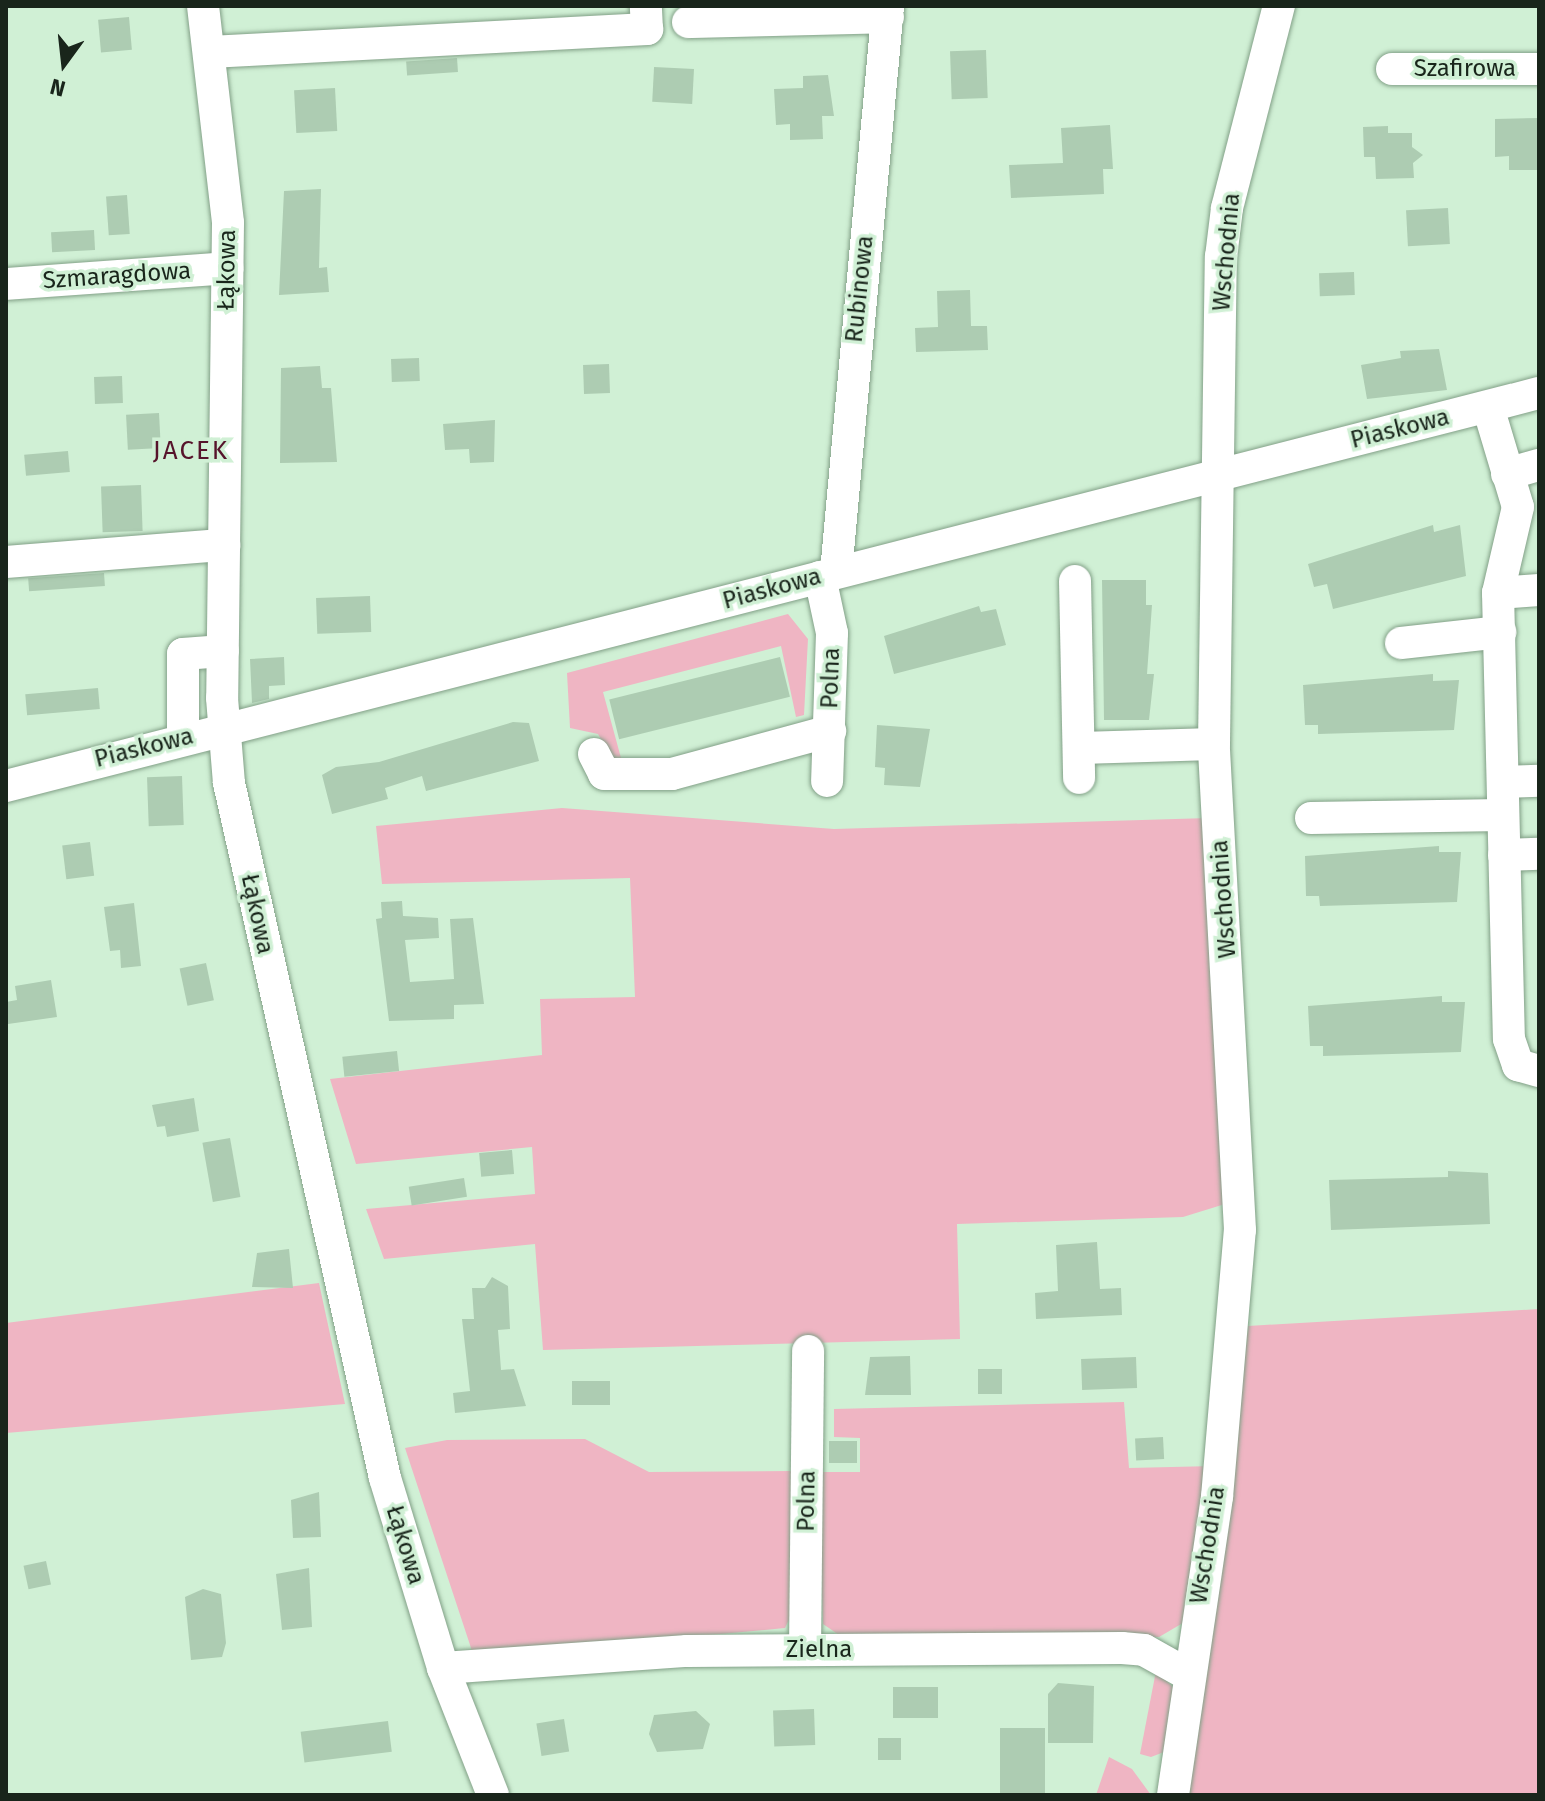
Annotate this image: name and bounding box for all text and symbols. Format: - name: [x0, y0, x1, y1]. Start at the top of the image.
- north arrow: [24, 24, 104, 104]
- street label: Szafirowa: [1414, 55, 1516, 83]
- text: N: [47, 73, 68, 103]
- street label: Wschodnia: [1207, 192, 1247, 312]
- street label: Łąkowa: [212, 229, 242, 311]
- street label: Rubinowa: [840, 234, 880, 344]
- street label: Szmaragdowa: [42, 256, 192, 296]
- street label: Piaskowa: [1348, 403, 1452, 455]
- district label: JACEK: [153, 435, 229, 467]
- street label: Piaskowa: [720, 562, 824, 616]
- street label: Polna: [816, 647, 846, 709]
- street label: Piaskowa: [92, 722, 196, 774]
- street label: Wschodnia: [1205, 839, 1243, 959]
- street label: Łąkowa: [234, 871, 280, 957]
- street label: Polna: [792, 1470, 822, 1532]
- street label: Wschodnia: [1185, 1484, 1231, 1606]
- street label: Łąkowa: [379, 1502, 431, 1588]
- street label: Zielna: [786, 1636, 852, 1664]

